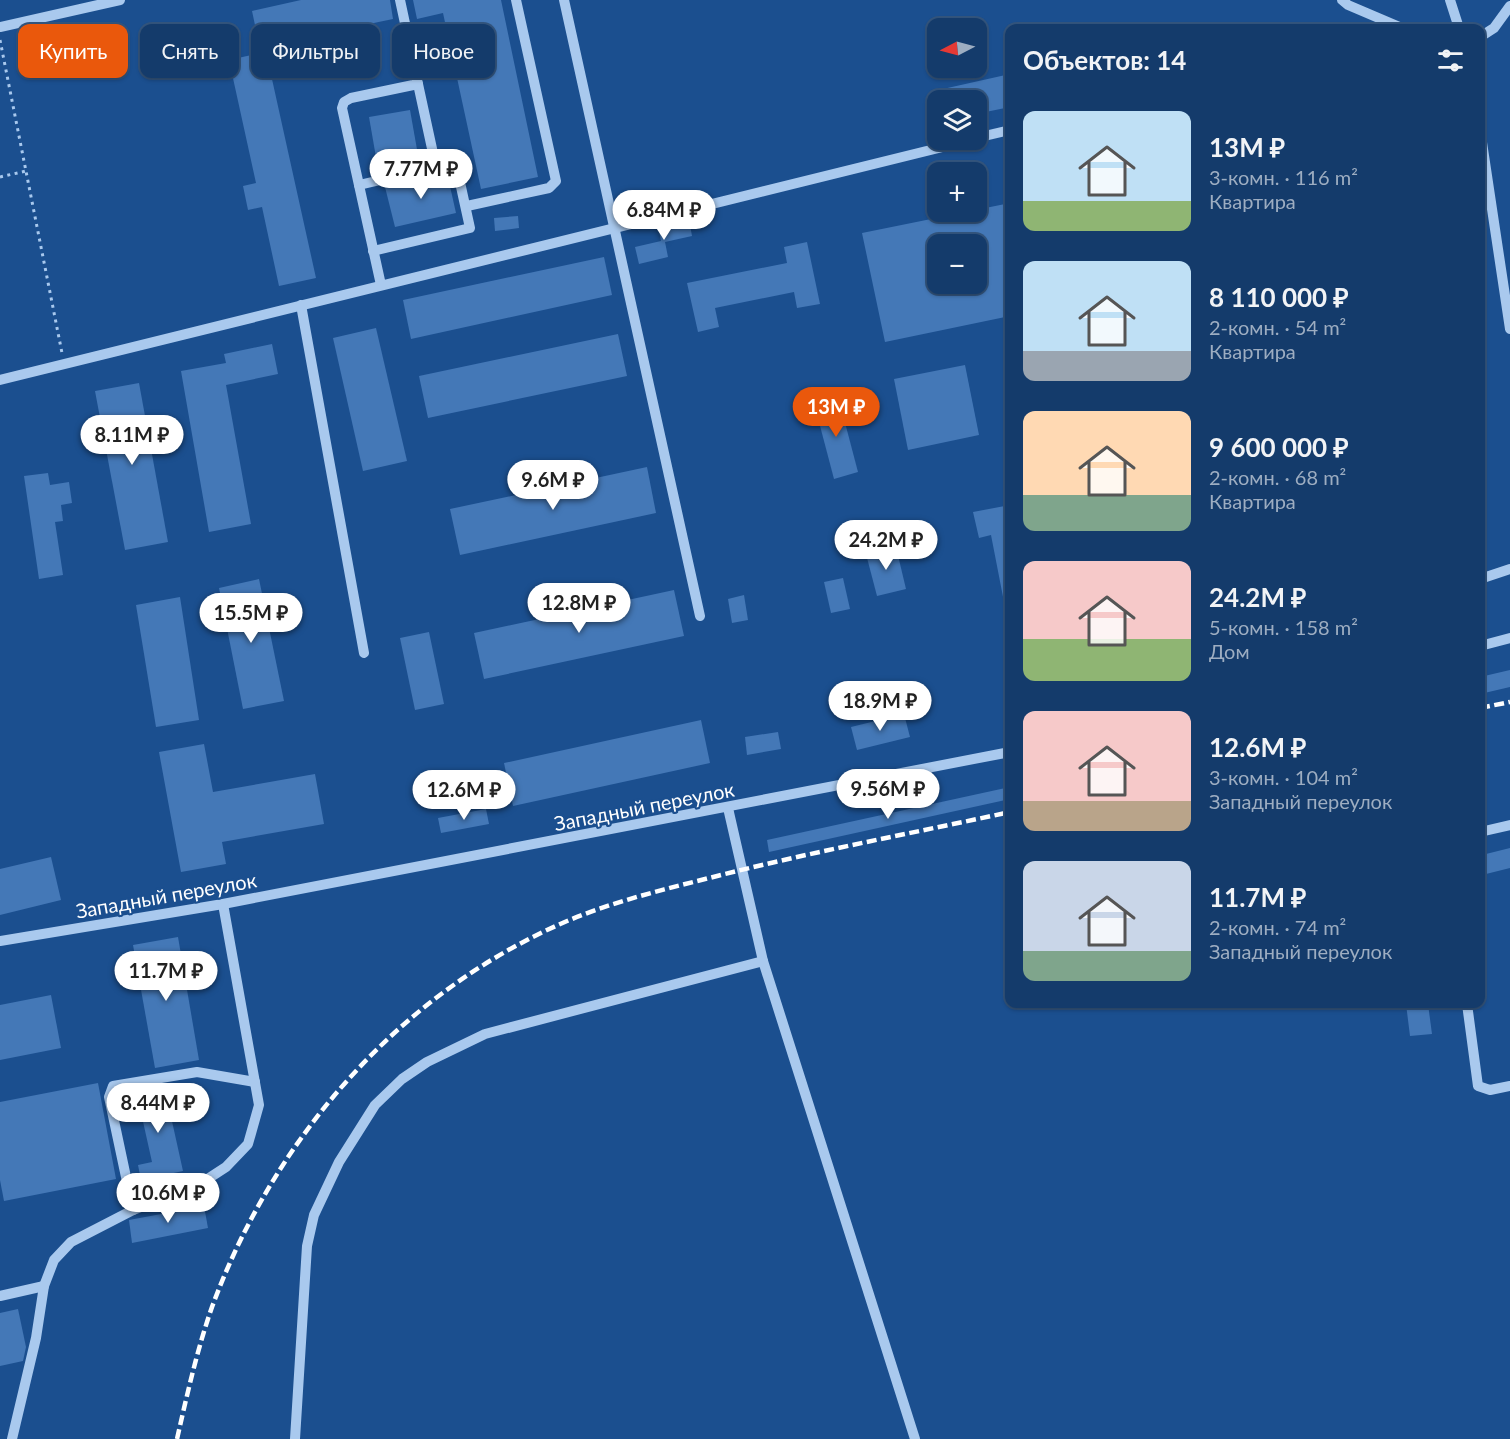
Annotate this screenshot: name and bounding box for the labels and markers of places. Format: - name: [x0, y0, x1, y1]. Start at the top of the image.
- pin: 7.77M ₽: [366, 149, 476, 200]
- pin: 6.84M ₽: [609, 190, 719, 241]
- pin: 13M ₽: [794, 387, 878, 438]
- pin: 8.11M ₽: [77, 415, 187, 466]
- pin: 9.6M ₽: [504, 460, 602, 511]
- pin: 24.2M ₽: [831, 520, 941, 571]
- pin: 12.8M ₽: [524, 583, 634, 634]
- pin: 15.5M ₽: [196, 593, 306, 644]
- pin: 18.9M ₽: [825, 681, 935, 732]
- pin: 9.56M ₽: [833, 769, 943, 820]
- pin: 12.6M ₽: [409, 770, 519, 821]
- pin: 11.7M ₽: [111, 951, 221, 1002]
- pin: 8.44M ₽: [103, 1083, 213, 1134]
- pin: 10.6M ₽: [113, 1173, 223, 1224]

